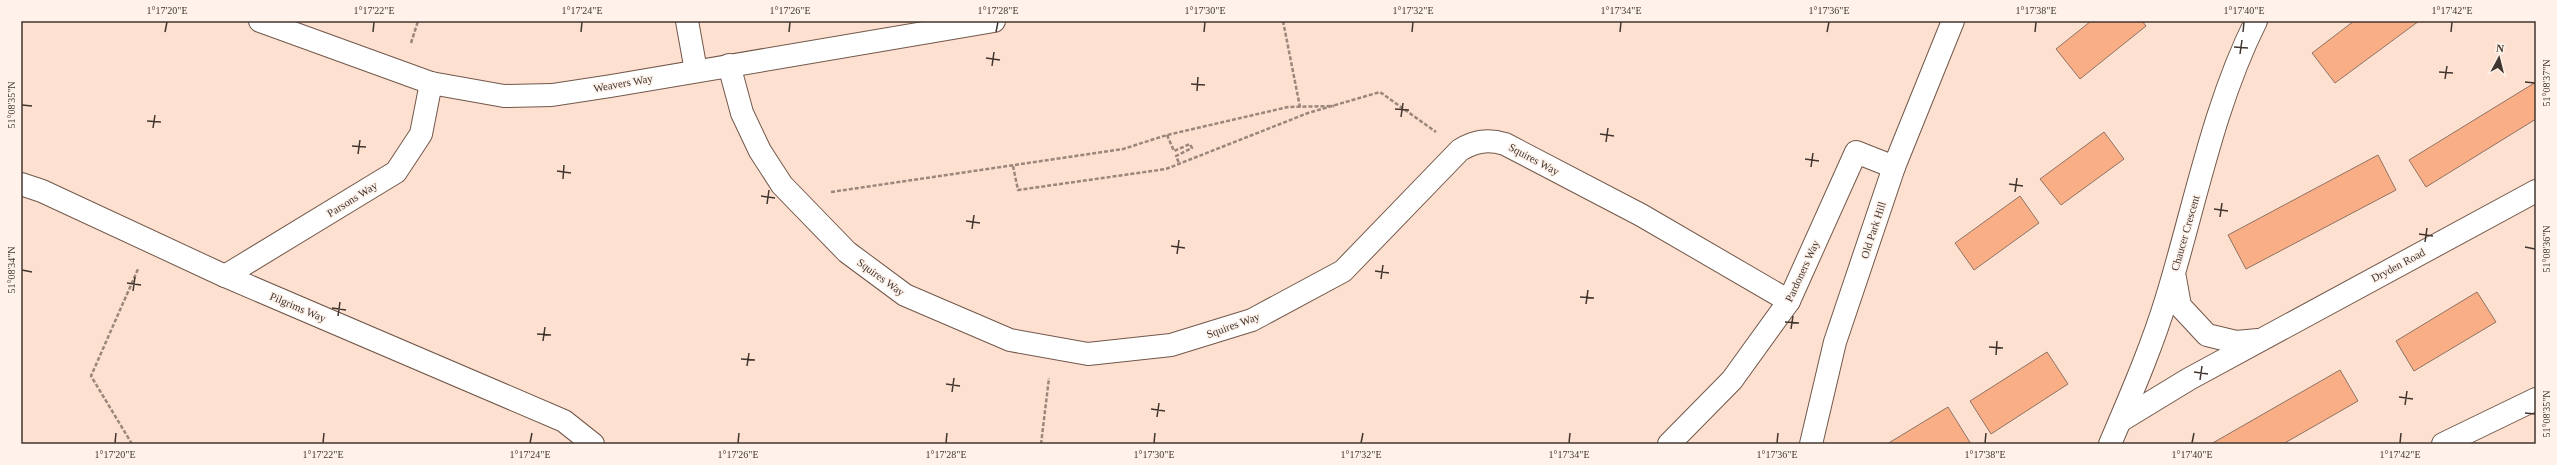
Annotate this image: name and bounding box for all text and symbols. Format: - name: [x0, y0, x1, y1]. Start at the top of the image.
- text: 1°17'20"E: [147, 5, 188, 16]
- text: 1°17'22"E: [354, 5, 395, 16]
- text: 1°17'24"E: [562, 5, 603, 16]
- text: 1°17'26"E: [770, 5, 811, 16]
- text: 1°17'28"E: [978, 5, 1019, 16]
- text: 1°17'30"E: [1185, 5, 1226, 16]
- text: 1°17'32"E: [1393, 5, 1434, 16]
- text: 1°17'34"E: [1601, 5, 1642, 16]
- text: 1°17'36"E: [1809, 5, 1850, 16]
- text: 1°17'38"E: [2016, 5, 2057, 16]
- text: 1°17'40"E: [2224, 5, 2265, 16]
- text: 1°17'42"E: [2432, 5, 2473, 16]
- north arrow: [2479, 38, 2519, 78]
- text: N: [2496, 42, 2505, 55]
- text: 51°08'37"N: [2541, 59, 2552, 107]
- street label: Weavers Way: [592, 72, 654, 94]
- text: 51°08'35"N: [6, 81, 17, 129]
- street label: Squires Way: [1507, 141, 1562, 178]
- street label: Parsons Way: [325, 179, 380, 219]
- street label: Chaucer Crescent: [2168, 194, 2202, 272]
- street label: Old Park Hill: [1858, 200, 1888, 260]
- text: 51°08'36"N: [2541, 225, 2552, 273]
- street label: Pardoners Way: [1783, 238, 1822, 304]
- text: 51°08'34"N: [6, 246, 17, 294]
- street label: Dryden Road: [2369, 246, 2427, 284]
- street label: Squires Way: [855, 256, 907, 298]
- street label: Pilgrims Way: [268, 290, 328, 324]
- street label: Squires Way: [1205, 310, 1262, 340]
- text: 51°08'35"N: [2541, 390, 2552, 438]
- text: 1°17'20"E: [95, 449, 136, 460]
- text: 1°17'22"E: [303, 449, 344, 460]
- text: 1°17'24"E: [510, 449, 551, 460]
- text: 1°17'26"E: [718, 449, 759, 460]
- text: 1°17'28"E: [926, 449, 967, 460]
- text: 1°17'30"E: [1134, 449, 1175, 460]
- text: 1°17'32"E: [1341, 449, 1382, 460]
- text: 1°17'34"E: [1549, 449, 1590, 460]
- text: 1°17'36"E: [1757, 449, 1798, 460]
- text: 1°17'38"E: [1965, 449, 2006, 460]
- text: 1°17'40"E: [2172, 449, 2213, 460]
- text: 1°17'42"E: [2380, 449, 2421, 460]

